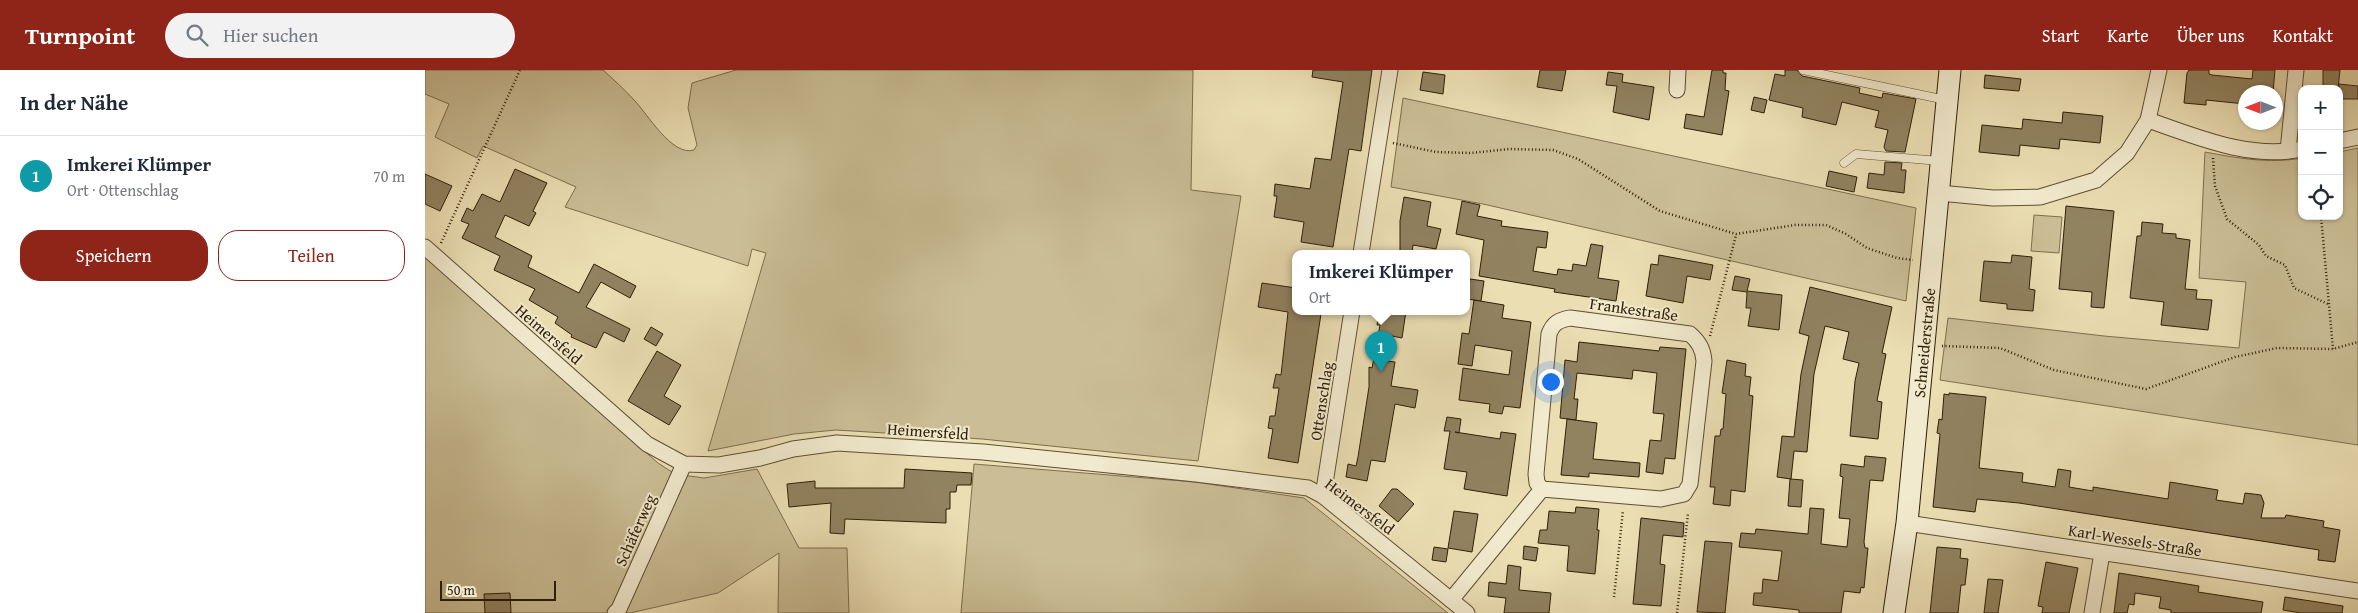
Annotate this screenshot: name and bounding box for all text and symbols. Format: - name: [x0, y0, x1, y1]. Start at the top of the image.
- search box: [165, 13, 515, 58]
- text: Turnpoint: [25, 18, 135, 53]
- icon: search: [183, 21, 211, 49]
- text: Hier suchen: [223, 21, 318, 49]
- text: Start: [2042, 22, 2079, 49]
- text: Karte: [2107, 22, 2149, 49]
- text: Über uns: [2177, 22, 2245, 49]
- text: Kontakt: [2273, 22, 2333, 49]
- north arrow: [2238, 85, 2283, 130]
- map controls: [2298, 85, 2343, 220]
- button: +: [2298, 85, 2343, 130]
- text: In der Nähe: [20, 87, 128, 118]
- button: −: [2298, 130, 2343, 175]
- text: Imkerei Klümper: [67, 150, 211, 178]
- text: 1: [32, 164, 40, 188]
- text: 70 m: [373, 164, 405, 188]
- button: locate: [2298, 175, 2343, 220]
- text: Ort · Ottenschlag: [67, 178, 178, 202]
- button: Speichern: [20, 230, 208, 281]
- button: Teilen: [218, 230, 405, 281]
- popup: [1292, 250, 1470, 315]
- text: Imkerei Klümper: [1309, 257, 1453, 285]
- text: Ort: [1309, 285, 1331, 309]
- street label: Schneiderstraße: [1907, 287, 1941, 399]
- street label: Frankestraße: [1588, 291, 1680, 327]
- street label: Heimersfeld: [510, 298, 588, 370]
- pin: 1: [1365, 331, 1397, 372]
- street label: Ottenschlag: [1303, 360, 1339, 442]
- your location: [1538, 369, 1564, 395]
- street label: Heimersfeld: [886, 416, 970, 446]
- street label: Heimersfeld: [1320, 472, 1400, 540]
- street label: Schäferweg: [608, 490, 662, 570]
- street label: Karl-Wessels-Straße: [2066, 518, 2204, 562]
- scale bar: [440, 578, 556, 601]
- text: 50 m: [447, 580, 475, 600]

